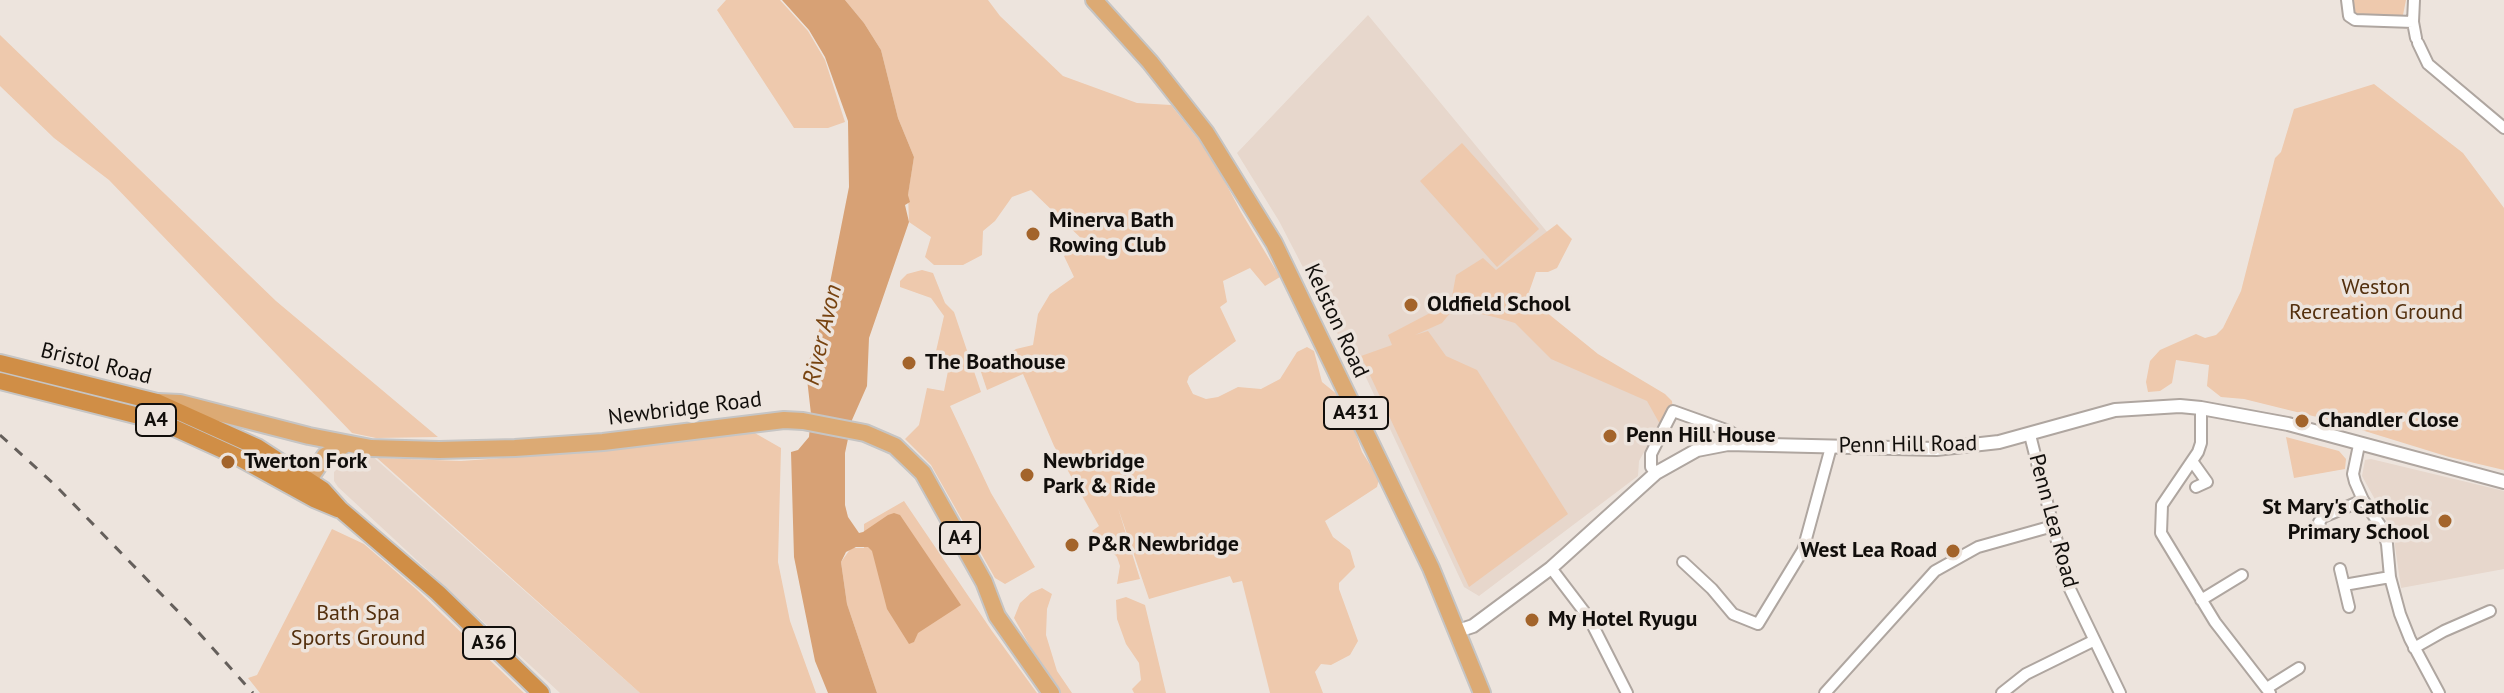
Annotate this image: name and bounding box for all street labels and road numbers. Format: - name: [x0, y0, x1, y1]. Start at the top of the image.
- street label: Kelston Road: [1298, 260, 1374, 382]
- street label: Bristol Road: [38, 337, 154, 391]
- street label: Newbridge Road: [607, 386, 763, 432]
- road number: A431: [1324, 397, 1388, 429]
- road number: A4: [136, 404, 176, 436]
- street label: Penn Hill Road: [1838, 431, 1978, 459]
- street label: Penn Lea Road: [2022, 451, 2084, 591]
- road number: A4: [940, 522, 980, 554]
- road number: A36: [463, 627, 515, 659]

